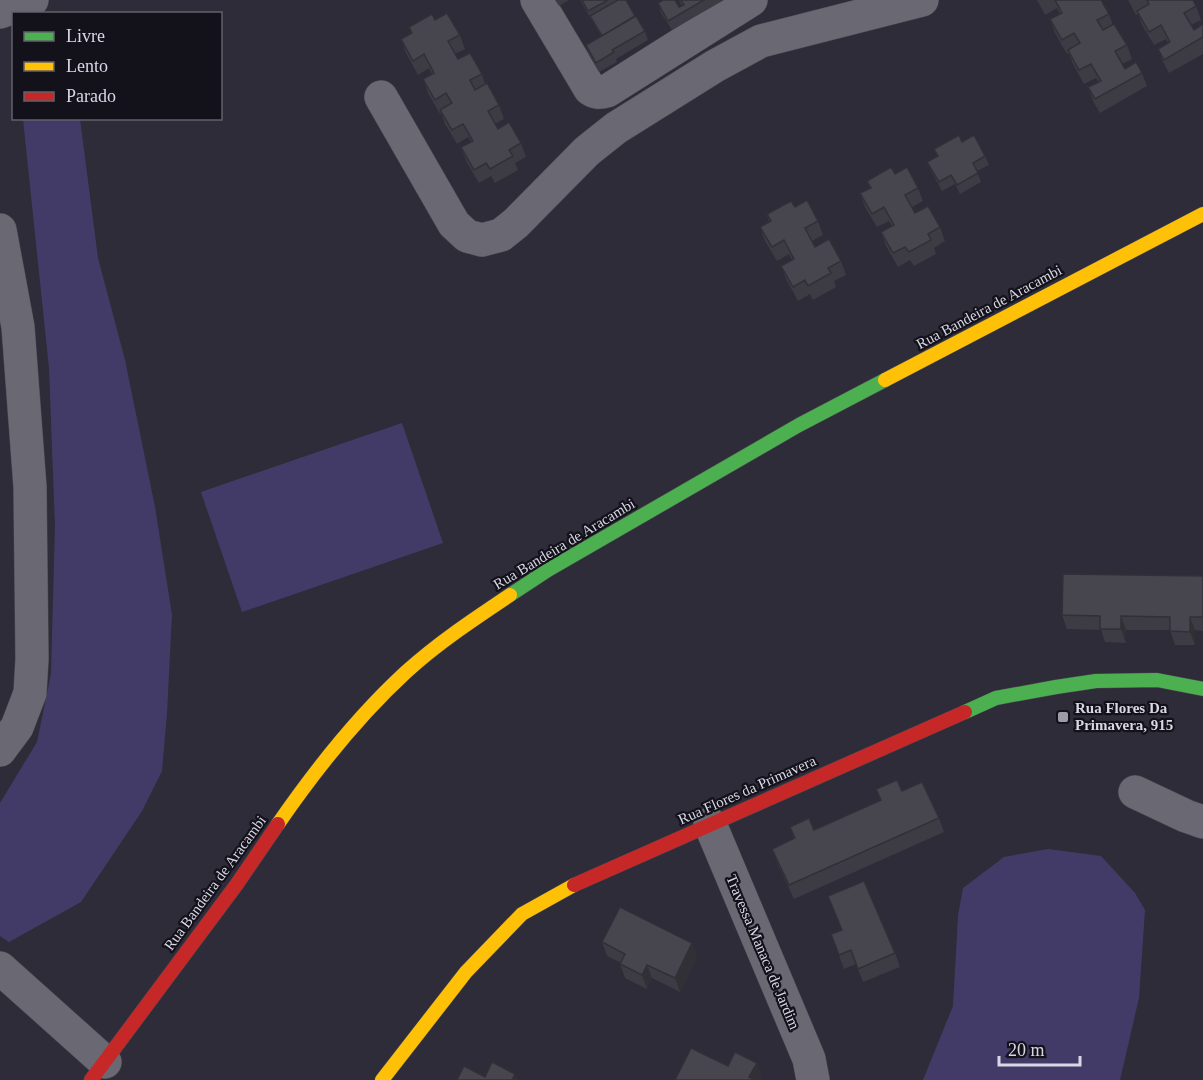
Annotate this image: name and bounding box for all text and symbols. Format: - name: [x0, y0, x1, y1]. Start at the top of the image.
- legend: [12, 12, 222, 120]
- text: Livre: [66, 26, 105, 46]
- text: Lento: [66, 56, 108, 76]
- text: Parado: [66, 86, 116, 106]
- street label: Rua Bandeira de Aracambi: [914, 262, 1064, 352]
- street label: Rua Bandeira de Aracambi: [490, 495, 638, 593]
- place label: Rua Flores Da Primavera, 915: [1075, 700, 1173, 733]
- marker: Rua Flores Da Primavera, 915: [1056, 710, 1070, 724]
- street label: Rua Flores da Primavera: [676, 752, 818, 828]
- street label: Rua Bandeira de Aracambi: [161, 813, 269, 953]
- street label: Travessa Manaca de Jardim: [723, 872, 803, 1032]
- scale bar: [999, 1029, 1080, 1067]
- text: 20 m: [1008, 1040, 1045, 1060]

